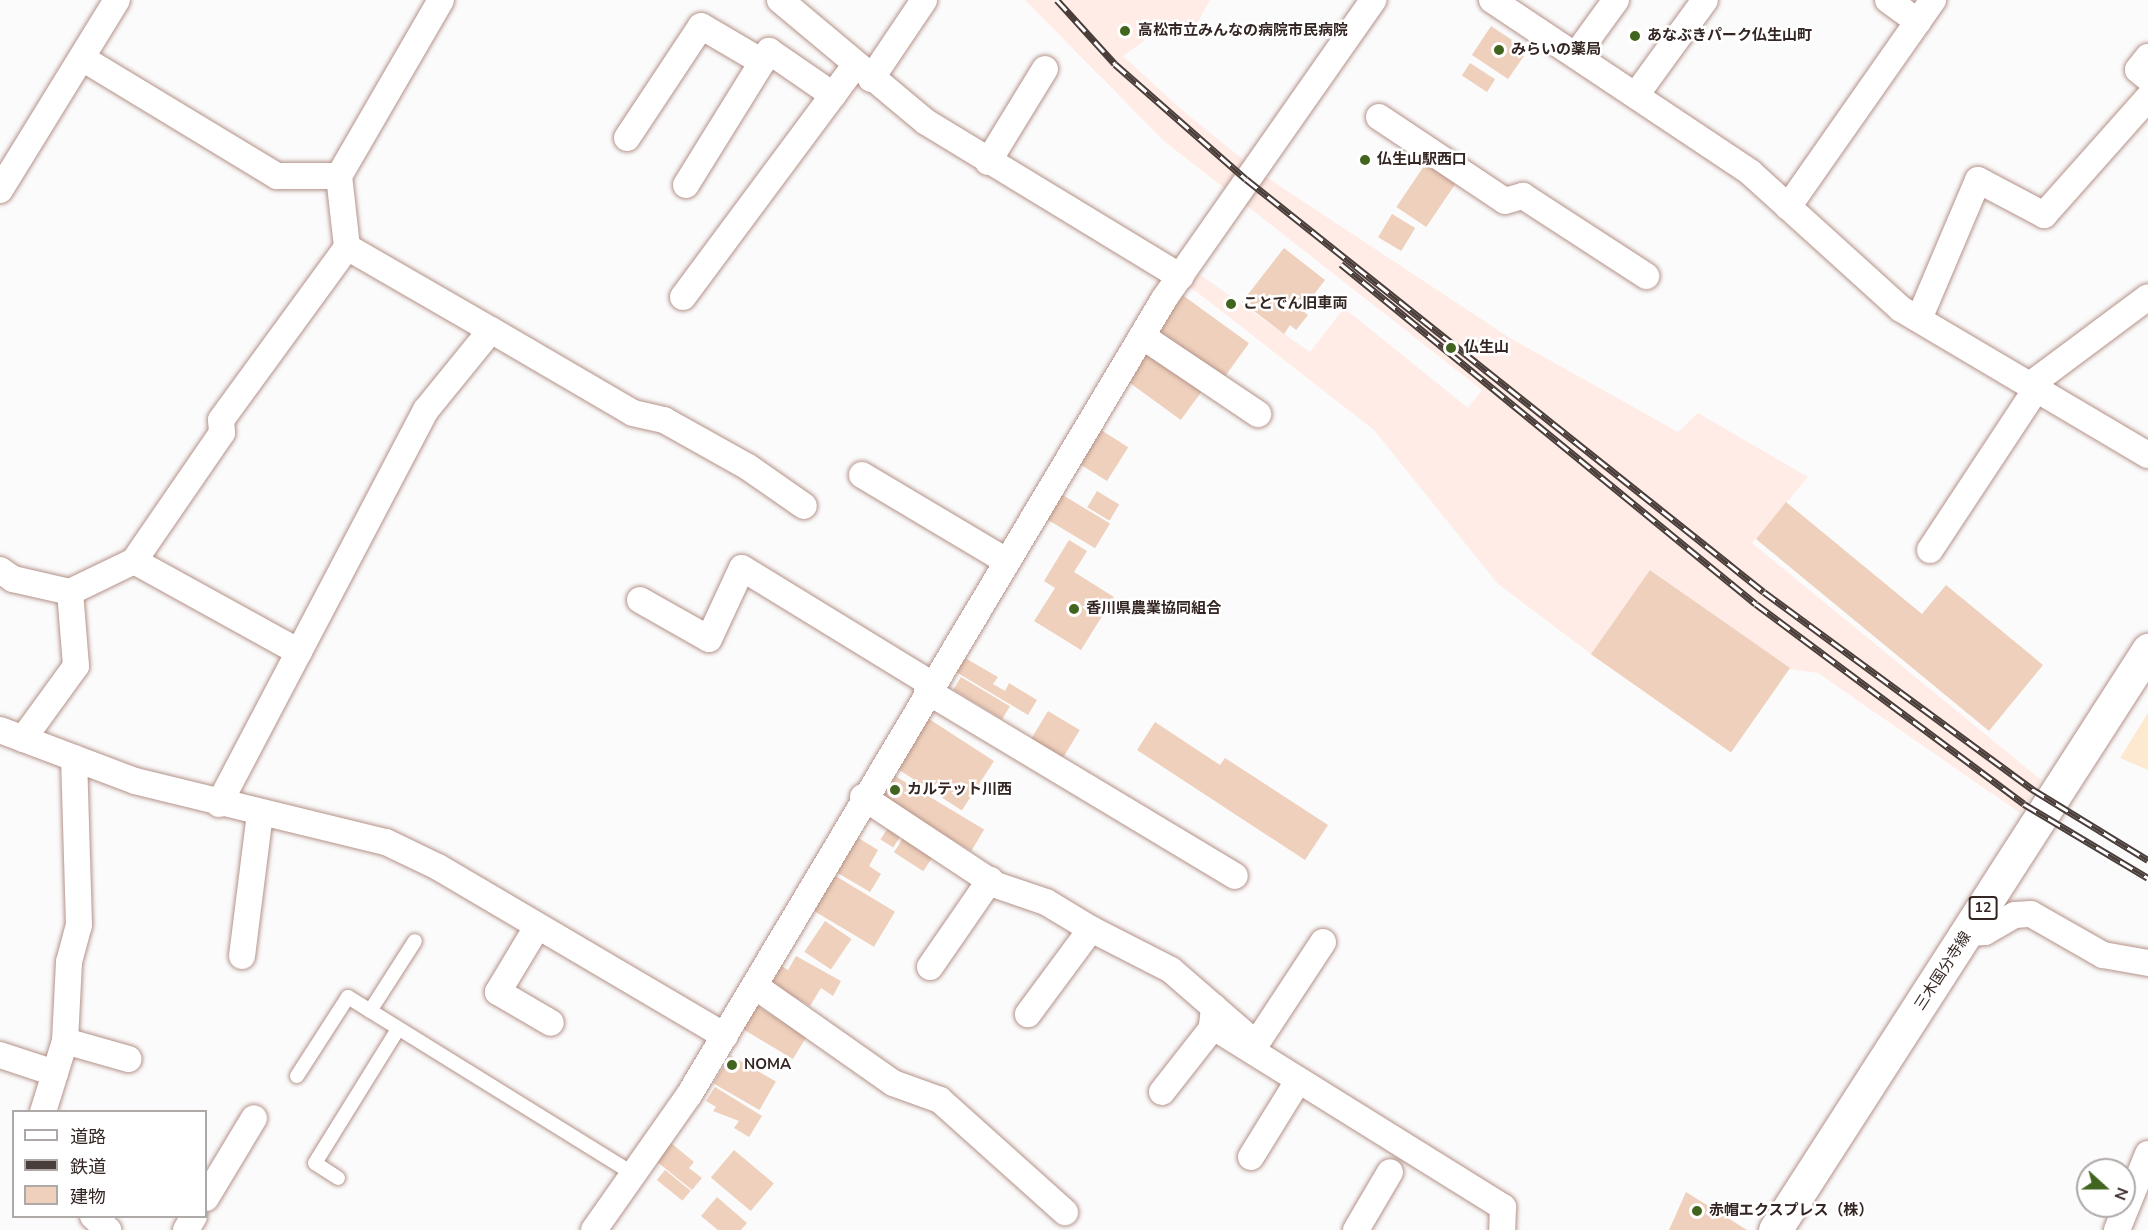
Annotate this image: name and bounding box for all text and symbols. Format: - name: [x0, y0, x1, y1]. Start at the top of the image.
- marker: 高松市立みんなの病院市民病院: [1116, 22, 1134, 40]
- place label: 高松市立みんなの病院市民病院: [1138, 22, 1348, 40]
- place label: あなぶきパーク仏生山町: [1647, 27, 1812, 45]
- marker: あなぶきパーク仏生山町: [1628, 29, 1642, 43]
- place label: みらいの薬局: [1511, 41, 1601, 59]
- marker: みらいの薬局: [1492, 43, 1506, 57]
- place label: 仏生山駅西口: [1377, 151, 1467, 169]
- marker: 仏生山駅西口: [1358, 153, 1372, 167]
- place label: ことでん旧車両: [1243, 295, 1348, 313]
- marker: ことでん旧車両: [1224, 297, 1238, 311]
- marker: 仏生山: [1442, 339, 1460, 357]
- place label: 仏生山: [1464, 339, 1509, 357]
- place label: 香川県農業協同組合: [1086, 600, 1221, 618]
- marker: 香川県農業協同組合: [1067, 602, 1081, 616]
- place label: カルテット川西: [907, 781, 1012, 799]
- marker: カルテット川西: [888, 783, 902, 797]
- road number: 12: [1968, 897, 1998, 919]
- street label: 三木国分寺線: [1911, 928, 1975, 1014]
- place label: NOMA: [744, 1056, 791, 1074]
- marker: NOMA: [725, 1058, 739, 1072]
- legend: [12, 1110, 207, 1218]
- text: 道路: [70, 1125, 106, 1149]
- text: 鉄道: [70, 1155, 106, 1179]
- north arrow: [2076, 1158, 2136, 1218]
- text: N: [2109, 1184, 2133, 1203]
- text: 建物: [70, 1185, 106, 1209]
- place label: 赤帽エクスプレス（株）: [1709, 1202, 1874, 1220]
- marker: 赤帽エクスプレス（株）: [1690, 1204, 1704, 1218]

